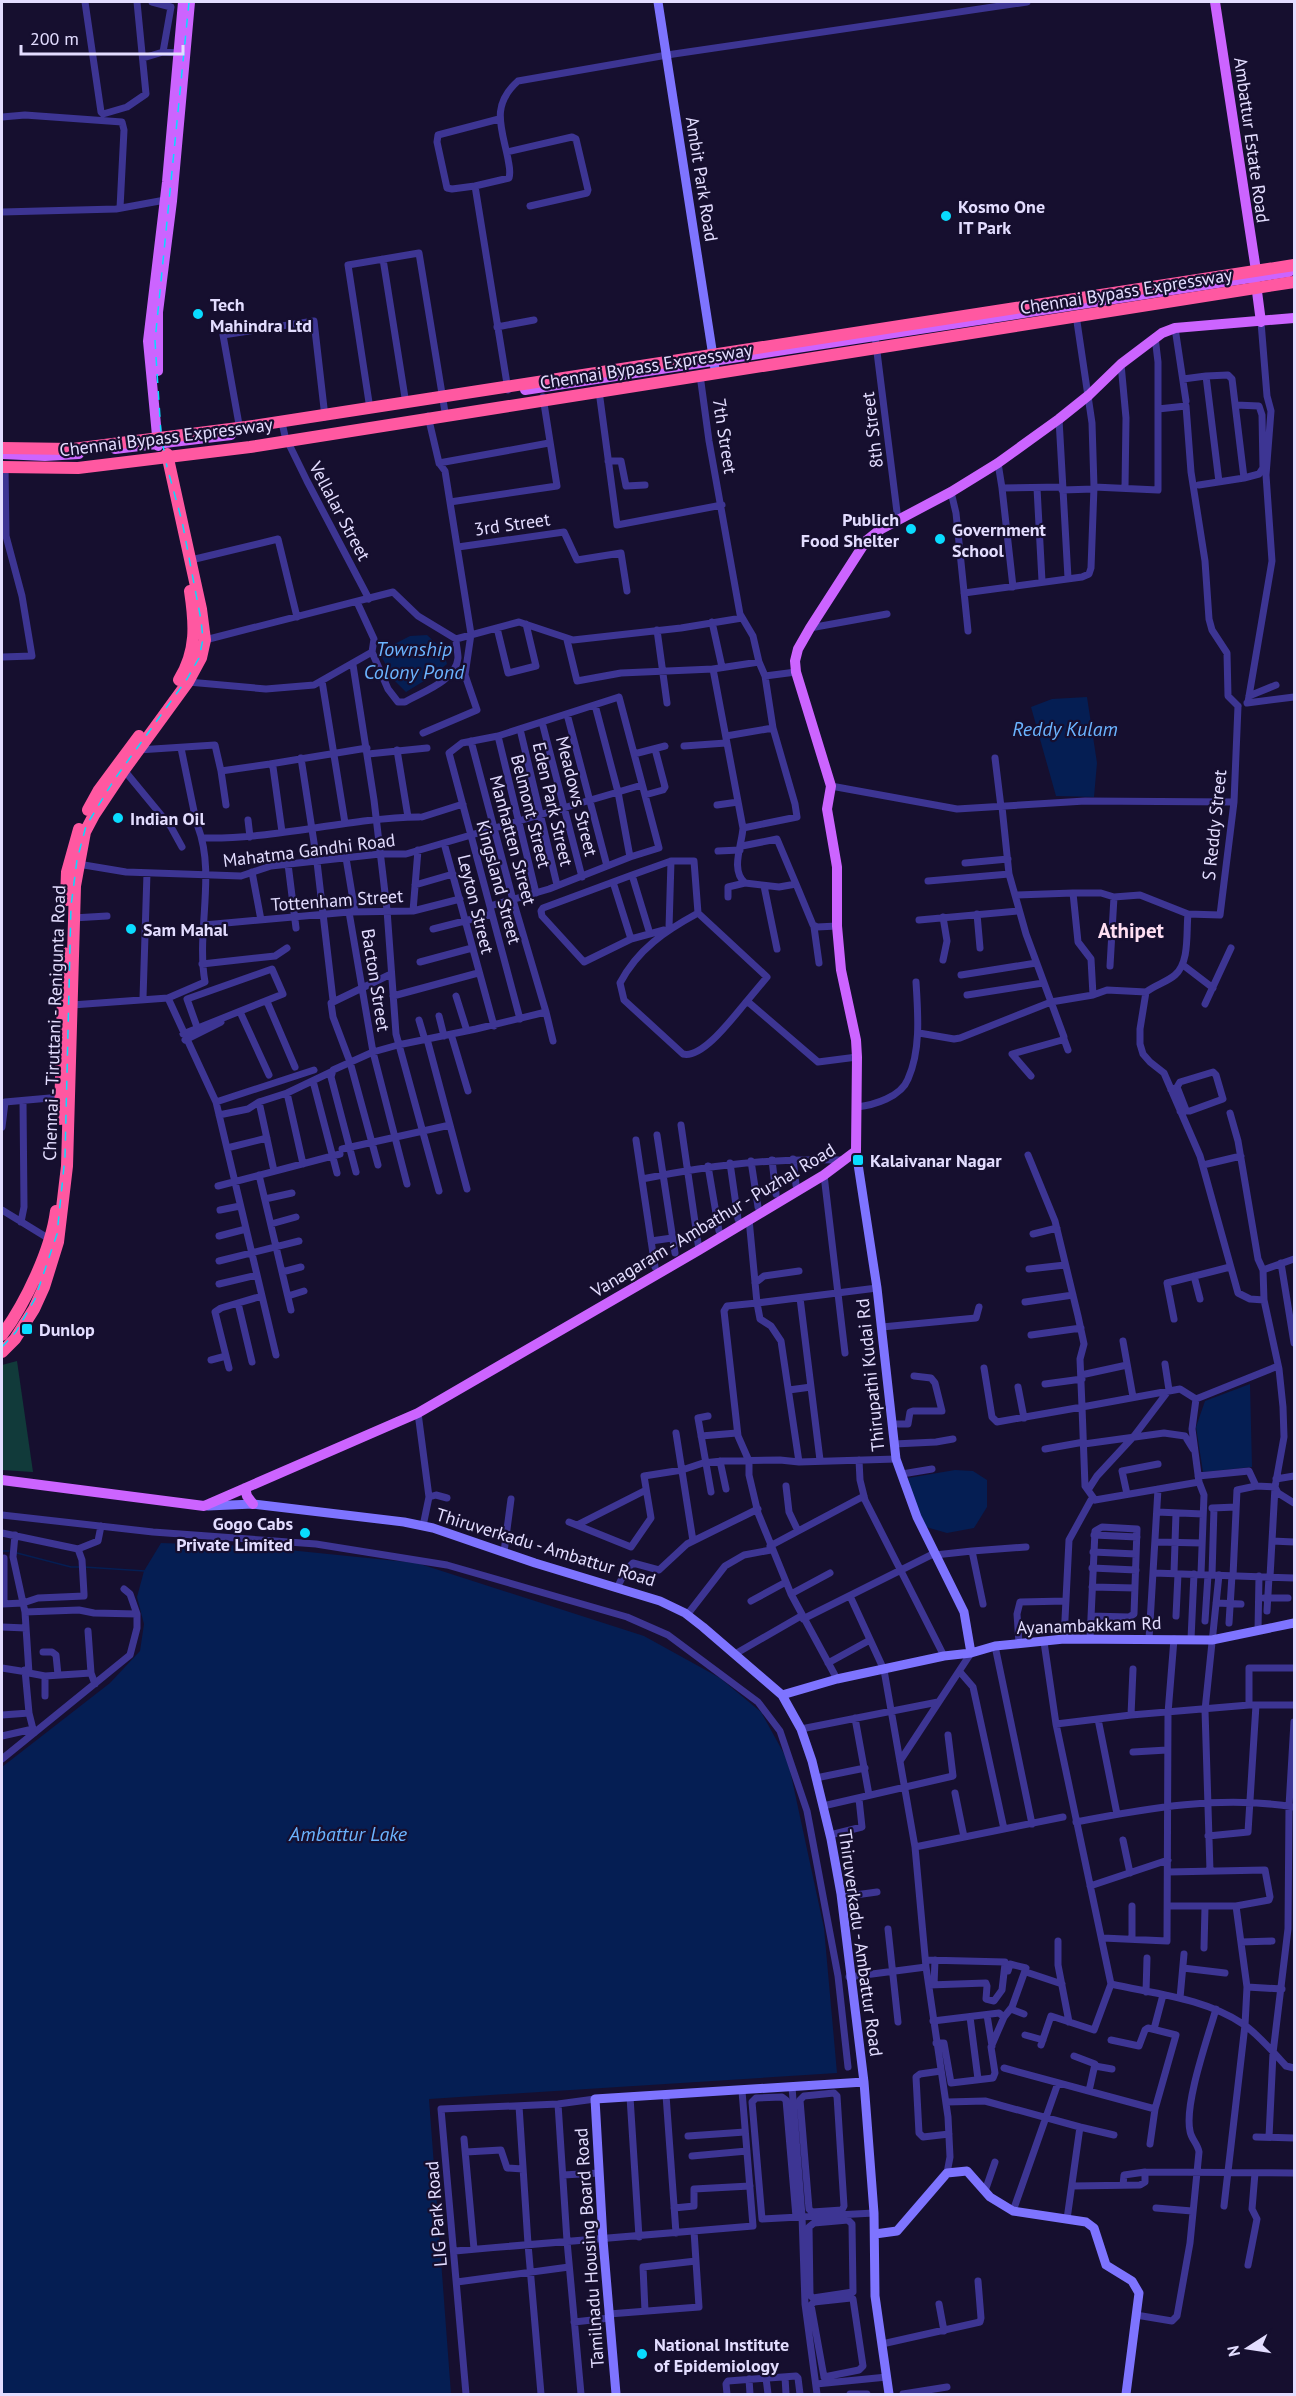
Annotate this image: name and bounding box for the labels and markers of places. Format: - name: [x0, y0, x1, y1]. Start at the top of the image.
- place label: Kosmo One IT Park: [958, 195, 1045, 239]
- marker: Kosmo One IT Park: [939, 209, 953, 223]
- place label: Tech Mahindra Ltd: [210, 293, 312, 337]
- marker: Tech Mahindra Ltd: [191, 307, 205, 321]
- place label: Publich Food Shelter: [801, 508, 900, 552]
- place label: Government School: [952, 518, 1047, 562]
- marker: Publich Food Shelter: [904, 522, 918, 536]
- marker: Government School: [933, 532, 947, 546]
- place label: Indian Oil: [130, 807, 205, 830]
- marker: Indian Oil: [111, 811, 125, 825]
- place label: Sam Mahal: [143, 918, 229, 941]
- marker: Sam Mahal: [124, 922, 138, 936]
- place label: Kalaivanar Nagar: [870, 1149, 1002, 1172]
- marker: Kalaivanar Nagar: [851, 1153, 865, 1167]
- place label: Dunlop: [39, 1318, 95, 1341]
- marker: Dunlop: [20, 1322, 34, 1336]
- place label: Gogo Cabs Private Limited: [176, 1512, 293, 1556]
- marker: Gogo Cabs Private Limited: [298, 1526, 312, 1540]
- place label: National Institute of Epidemiology: [654, 2333, 789, 2377]
- marker: National Institute of Epidemiology: [635, 2347, 649, 2361]

